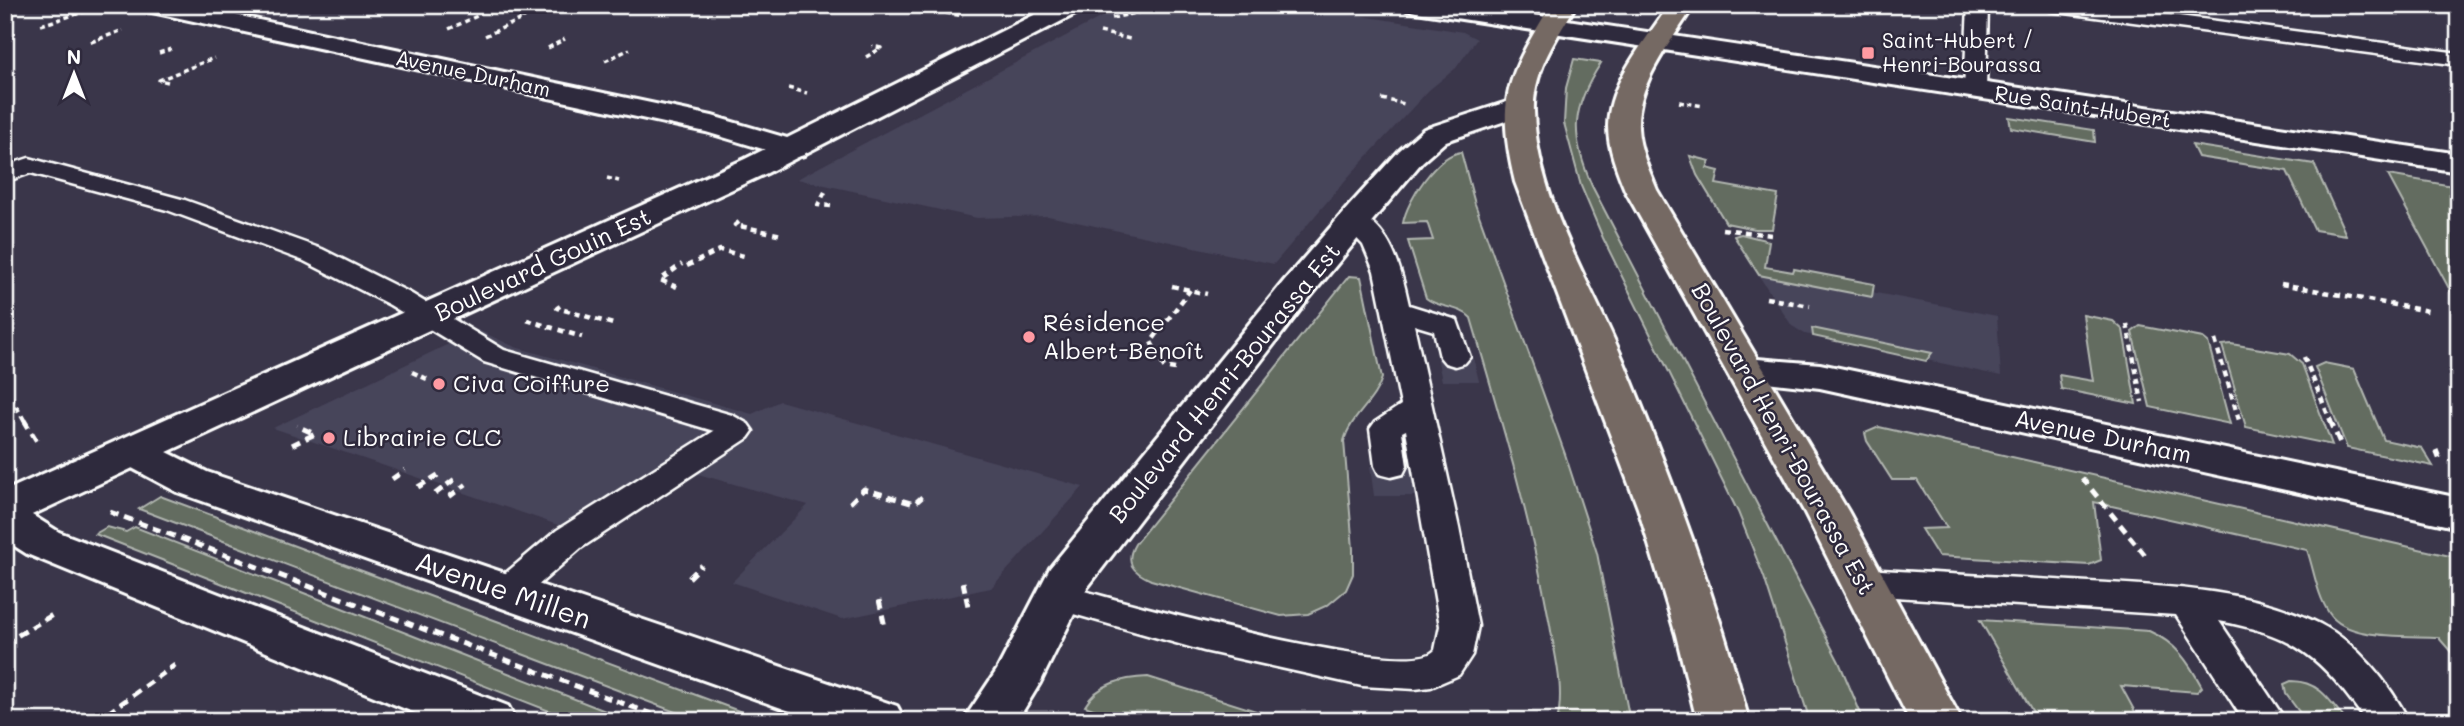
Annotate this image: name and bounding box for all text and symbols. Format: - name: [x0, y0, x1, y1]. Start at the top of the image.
- place label: Saint-Hubert / Henri-Bourassa: [1882, 26, 2042, 77]
- north arrow: [38, 38, 108, 108]
- street label: Avenue Durham: [393, 43, 553, 102]
- text: N: [67, 44, 81, 69]
- marker: Saint-Hubert / Henri-Bourassa: [1860, 45, 1876, 61]
- street label: Rue Saint-Hubert: [1993, 78, 2173, 133]
- street label: Boulevard Gouin Est: [429, 200, 655, 327]
- street label: Boulevard Henri-Bourassa Est: [1101, 236, 1347, 528]
- street label: Boulevard Henri-Bourassa Est: [1685, 277, 1883, 600]
- place label: Résidence Albert-Benoît: [1043, 306, 1204, 365]
- marker: Résidence Albert-Benoît: [1021, 329, 1037, 345]
- place label: Civa Coiffure: [453, 367, 610, 398]
- marker: Civa Coiffure: [431, 376, 447, 392]
- street label: Avenue Durham: [2012, 402, 2195, 469]
- place label: Librairie CLC: [343, 421, 501, 452]
- marker: Librairie CLC: [321, 430, 337, 446]
- street label: Avenue Millen: [411, 542, 596, 636]

